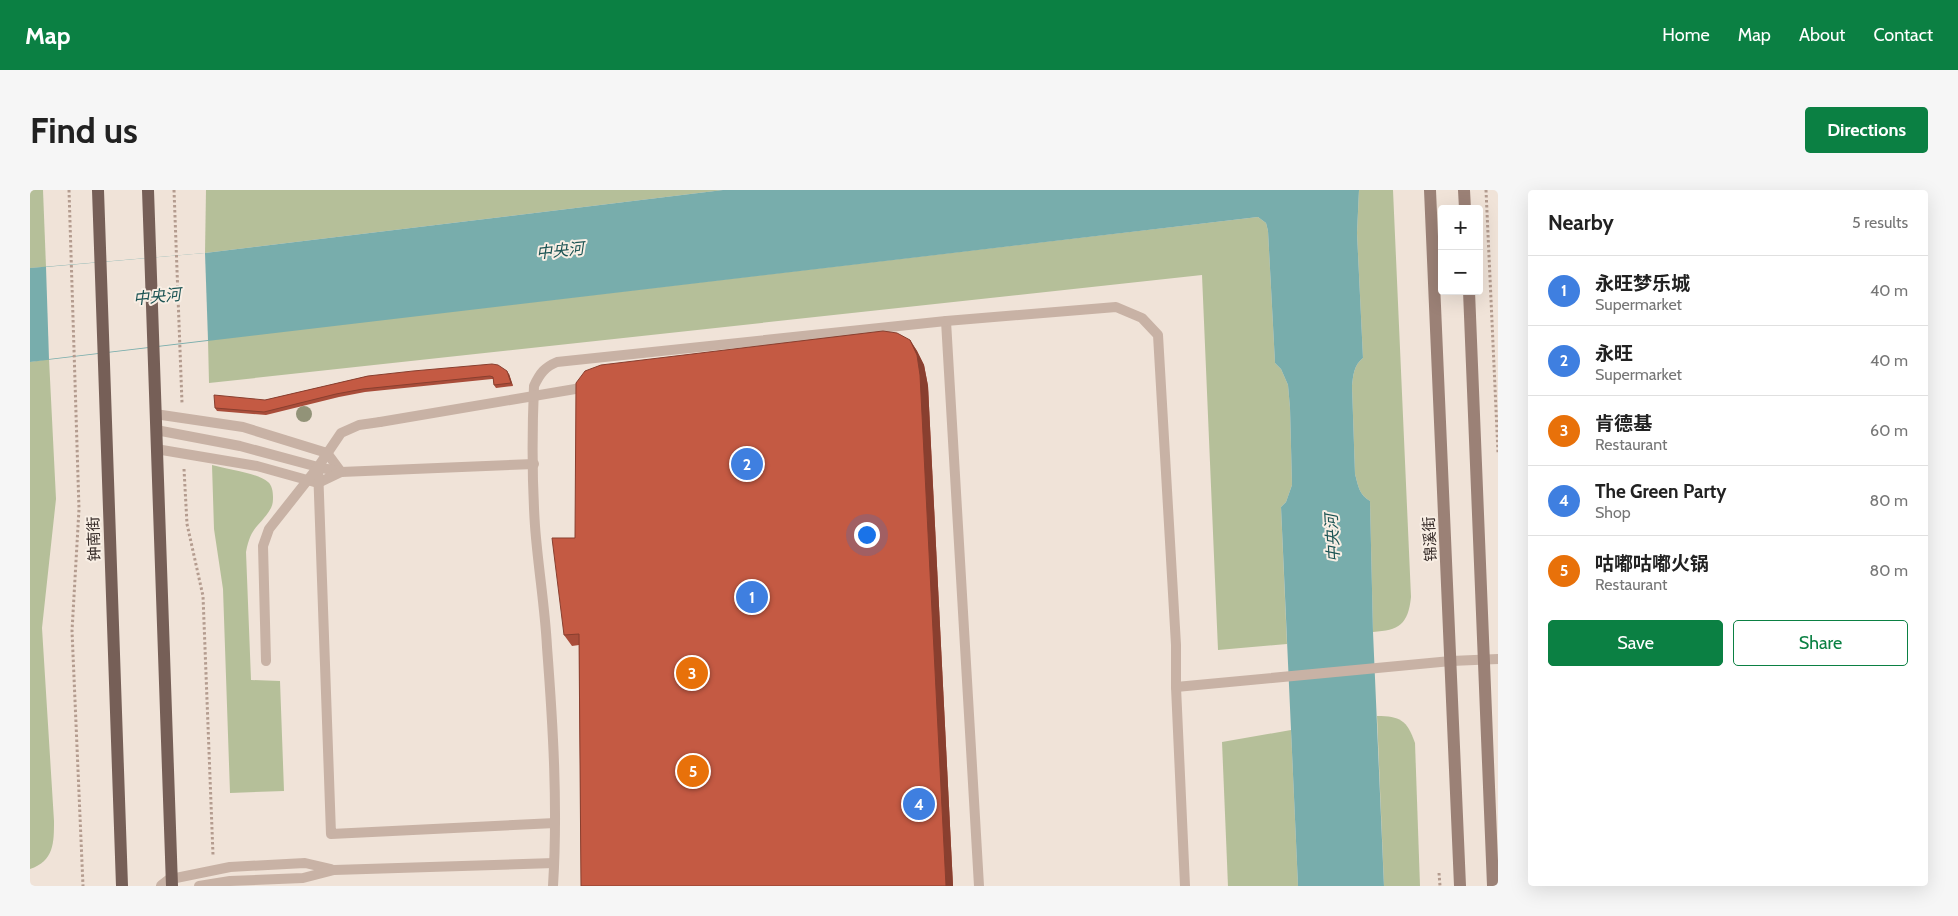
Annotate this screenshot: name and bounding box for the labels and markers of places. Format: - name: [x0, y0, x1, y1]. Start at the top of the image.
- pin: 2: [731, 445, 763, 483]
- pin: 1: [736, 578, 768, 616]
- pin: 3: [676, 654, 708, 692]
- pin: 5: [677, 752, 709, 790]
- pin: 4: [903, 785, 935, 823]

